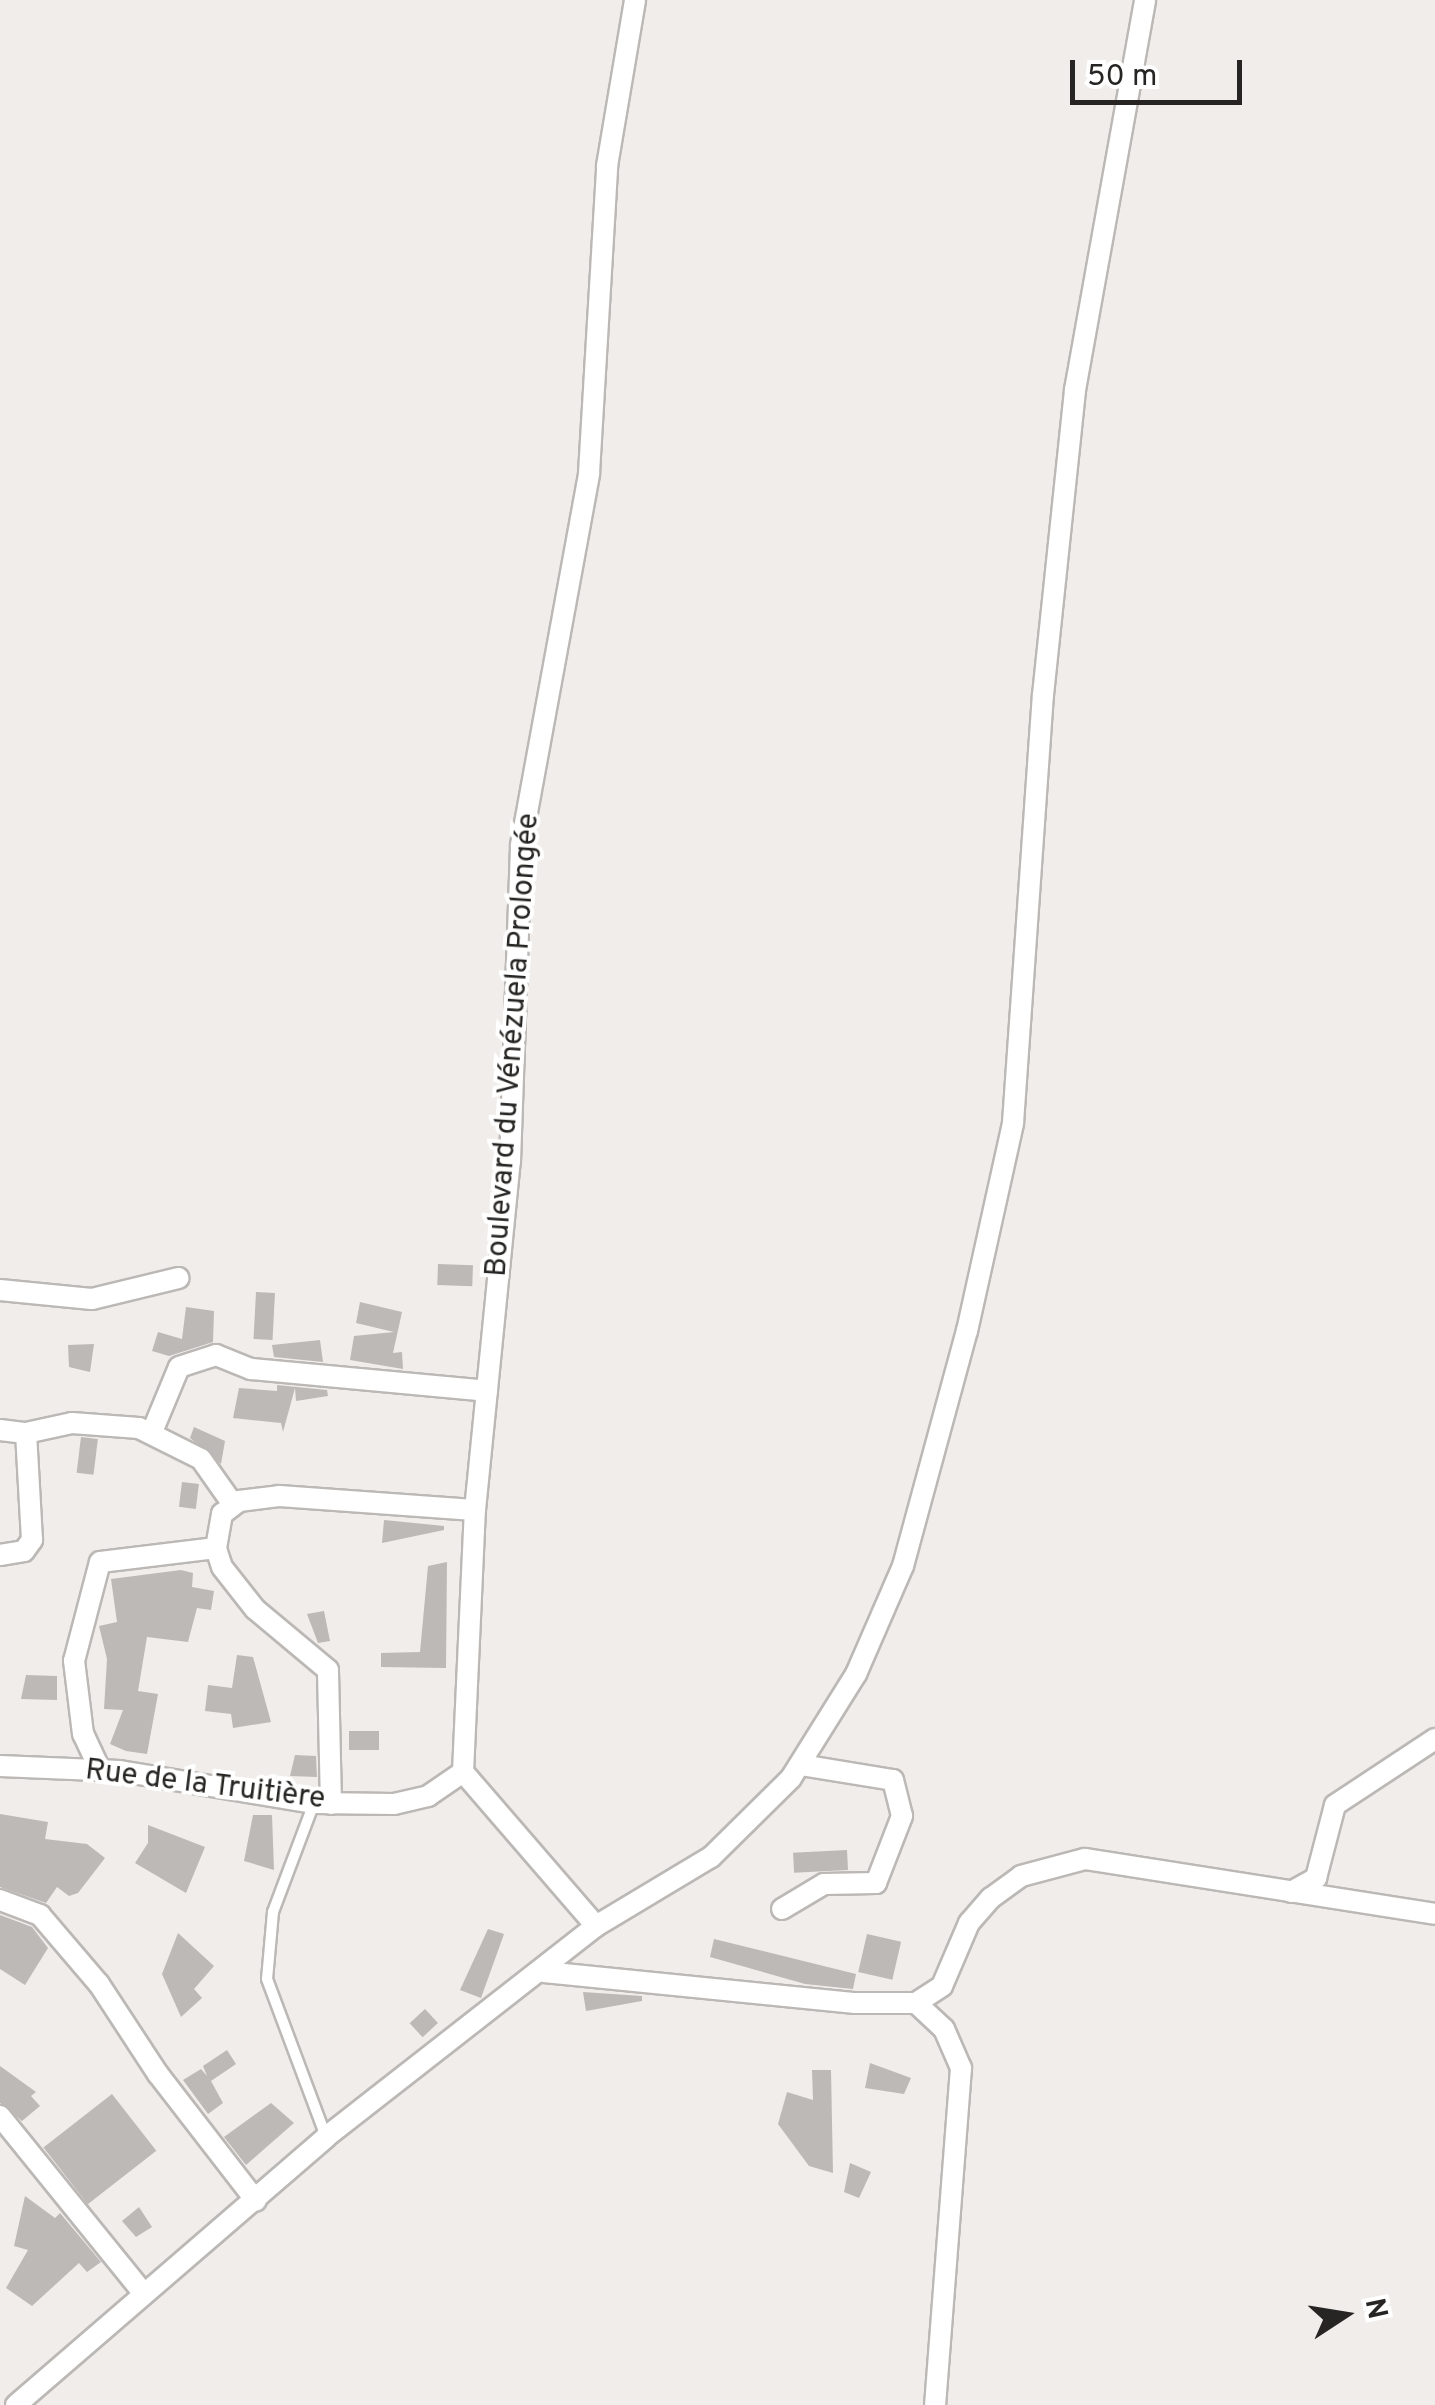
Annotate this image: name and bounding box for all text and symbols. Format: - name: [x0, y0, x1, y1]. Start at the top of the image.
- scale bar: [1075, 40, 1248, 102]
- text: 50 m: [1087, 59, 1157, 96]
- street label: Boulevard du Vénézuela Prolongée: [480, 811, 548, 1279]
- street label: Rue de la Truitière: [82, 1753, 328, 1819]
- north arrow: [1295, 2265, 1395, 2365]
- text: N: [1355, 2295, 1394, 2322]

